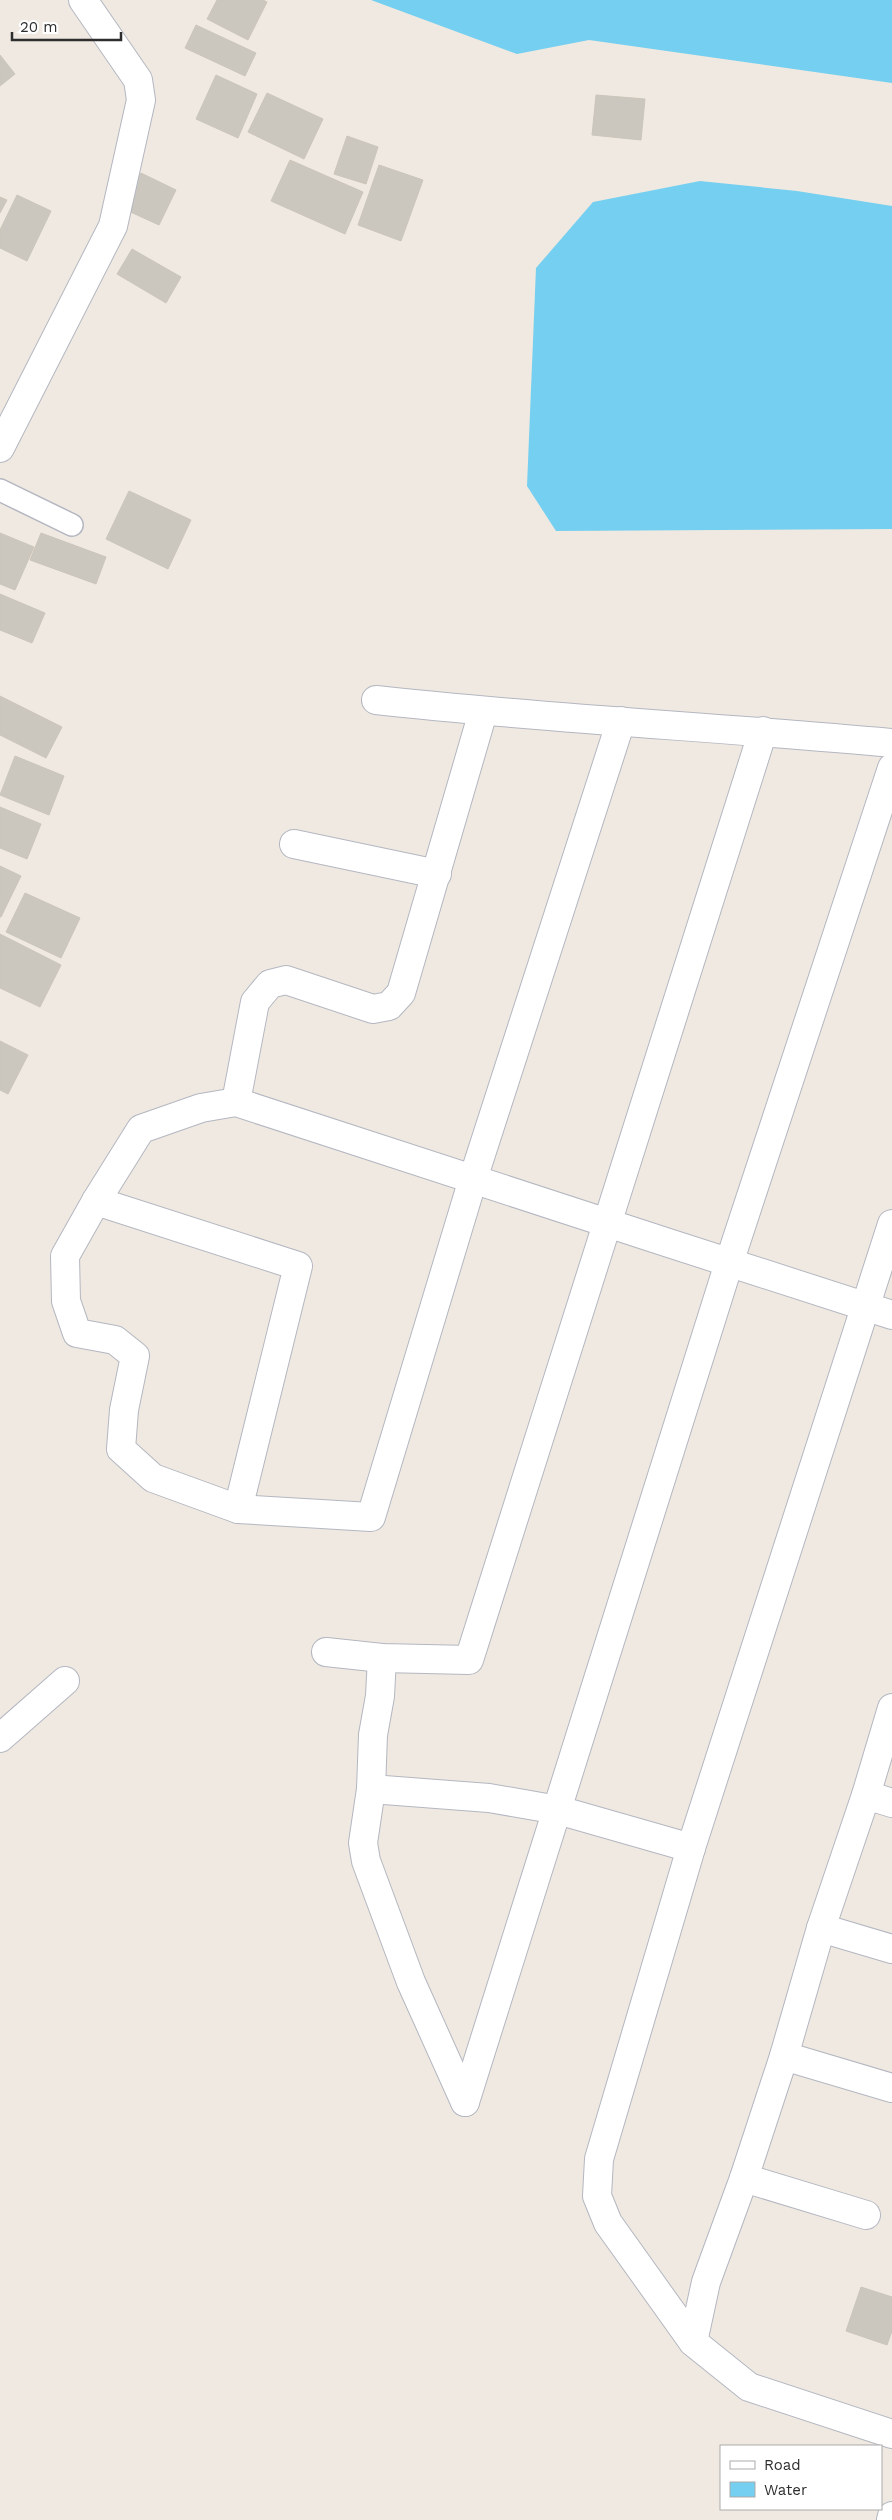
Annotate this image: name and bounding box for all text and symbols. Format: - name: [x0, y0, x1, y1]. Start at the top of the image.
- scale bar: [12, 10, 121, 42]
- text: 20 m: [20, 18, 58, 36]
- legend: [720, 2445, 882, 2510]
- text: Road: [764, 2456, 801, 2474]
- text: Water: [764, 2481, 807, 2499]

